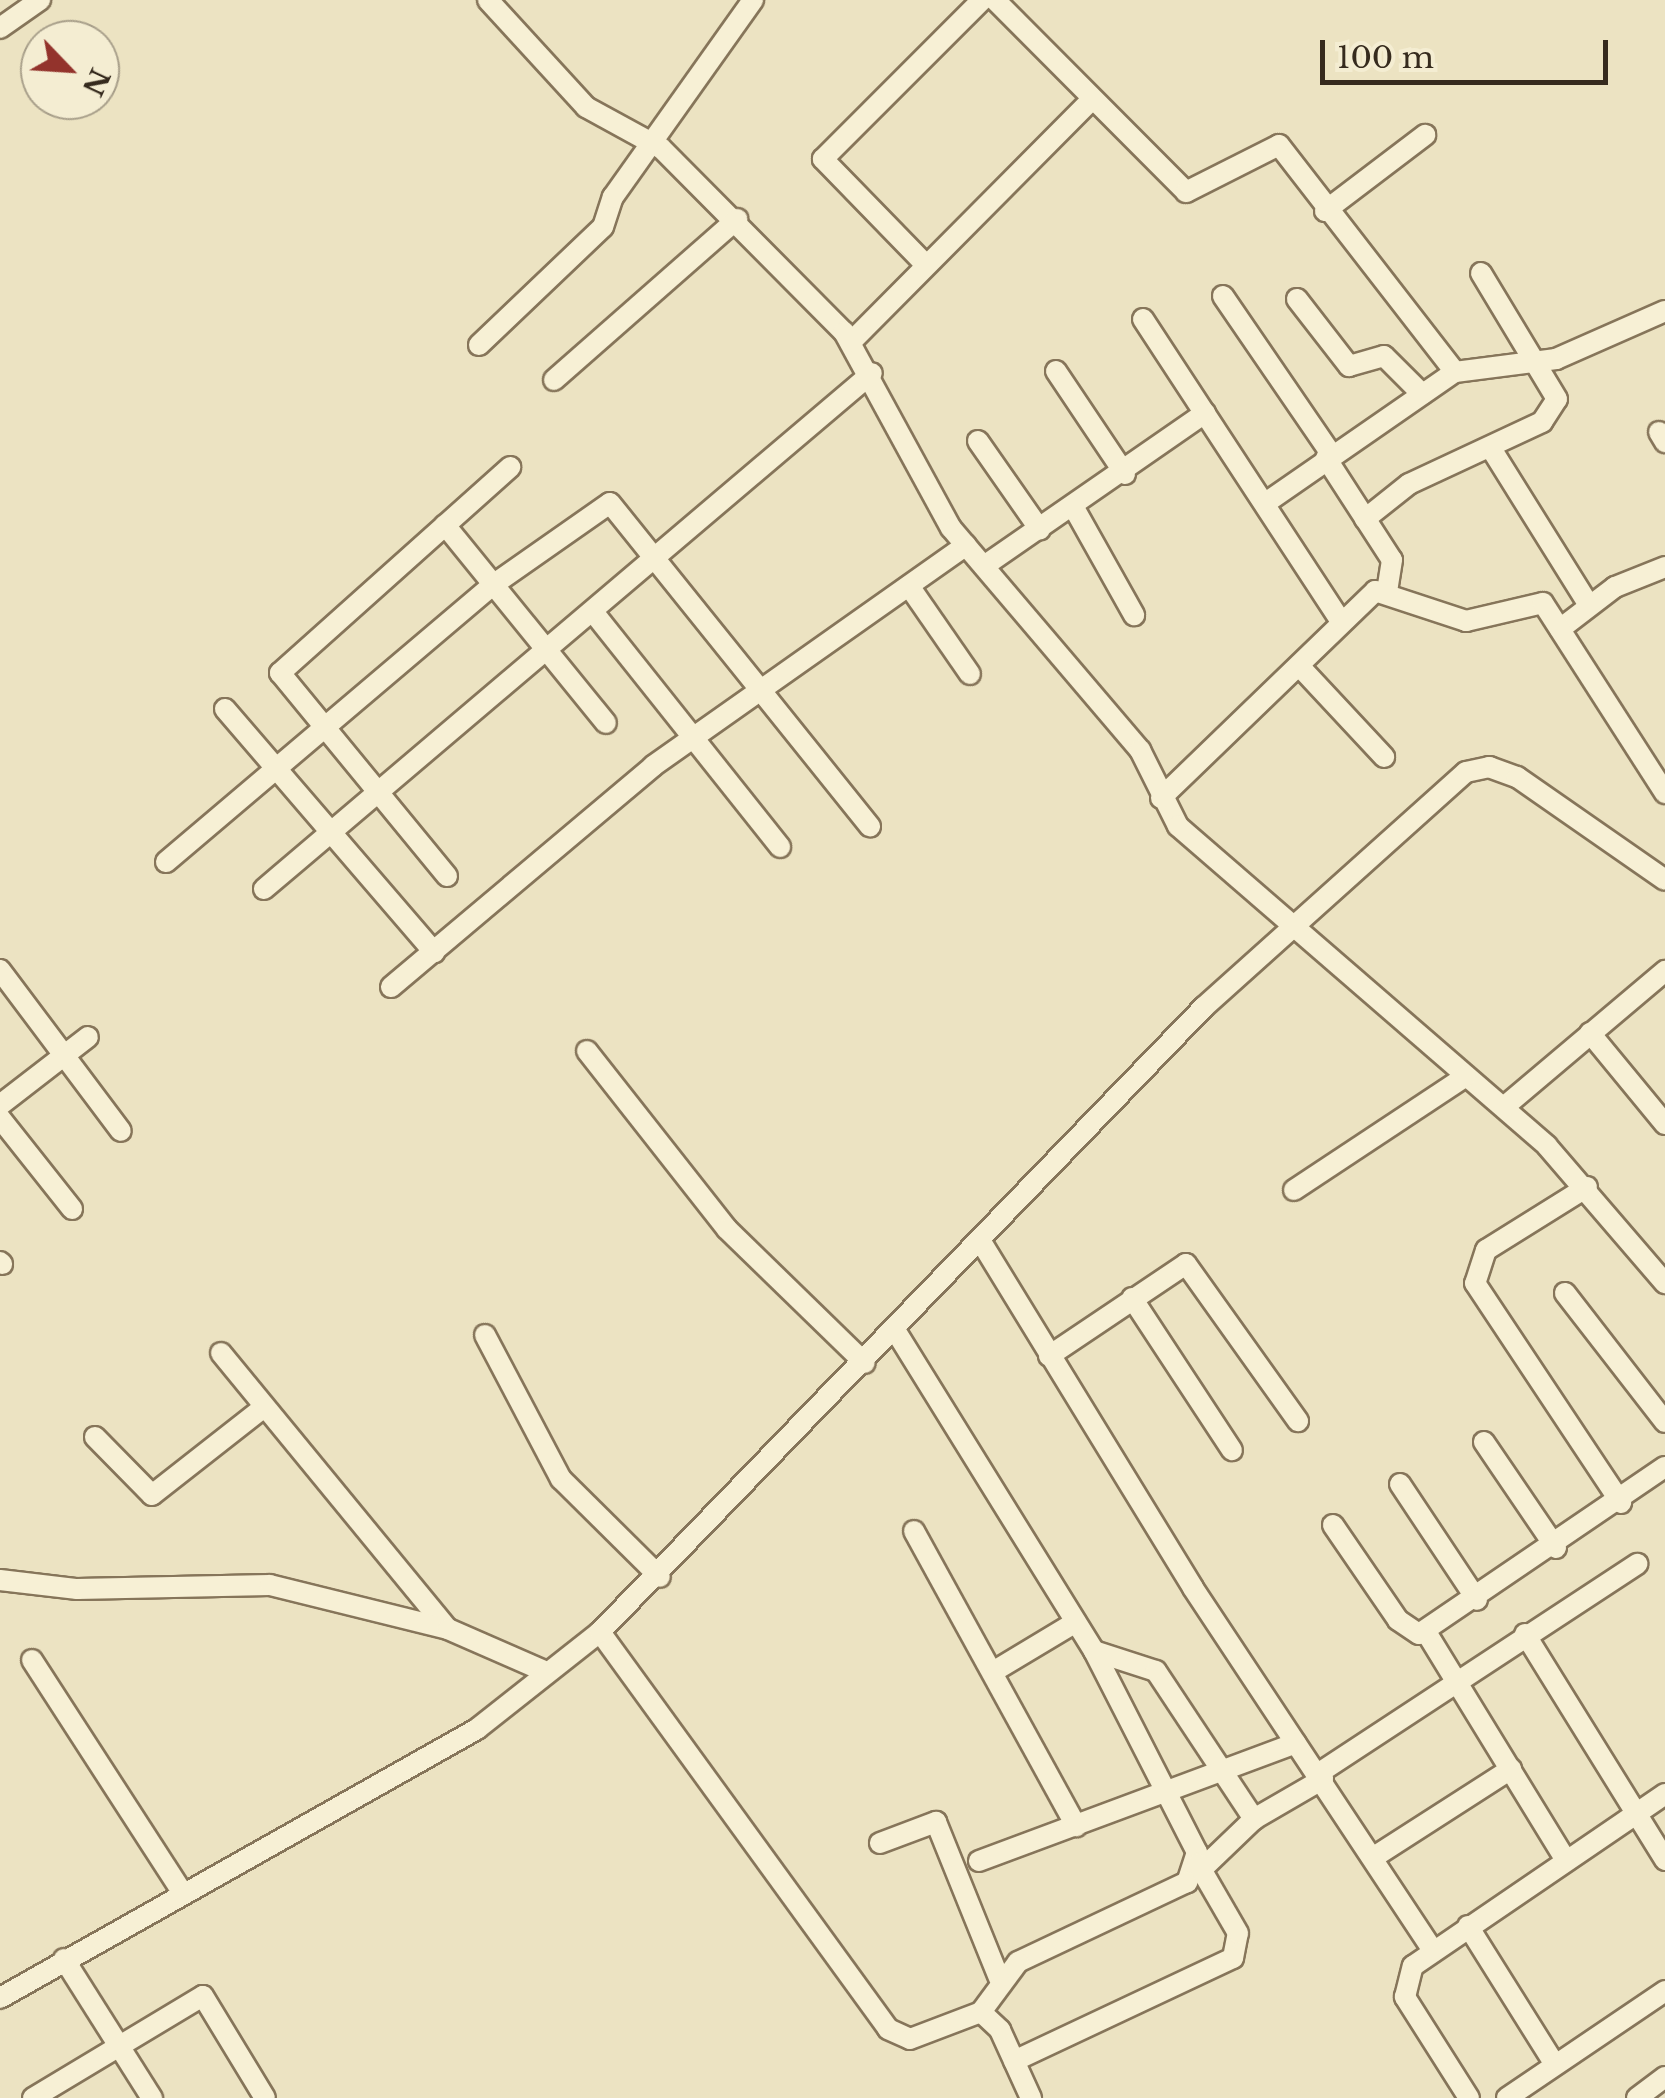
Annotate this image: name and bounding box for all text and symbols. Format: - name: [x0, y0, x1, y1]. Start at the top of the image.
- north arrow: [20, 20, 120, 120]
- scale bar: [1325, 20, 1612, 82]
- text: 100 m: [1337, 39, 1434, 76]
- text: N: [74, 63, 117, 101]

